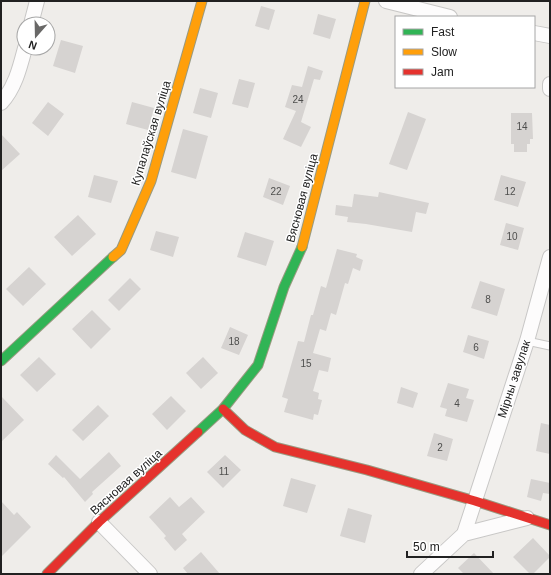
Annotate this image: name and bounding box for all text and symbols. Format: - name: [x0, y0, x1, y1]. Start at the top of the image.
- north arrow: [16, 16, 56, 56]
- legend: [395, 16, 535, 88]
- text: Fast: [431, 25, 455, 39]
- text: N: [27, 38, 38, 52]
- text: Slow: [431, 45, 457, 59]
- text: Jam: [431, 65, 454, 79]
- street label: Купалаўская вуліца: [128, 79, 174, 187]
- house number: 24: [292, 94, 304, 105]
- house number: 14: [516, 121, 528, 132]
- street label: Вясновая вуліца: [283, 152, 321, 244]
- house number: 22: [270, 186, 282, 197]
- house number: 12: [504, 186, 516, 197]
- house number: 10: [506, 231, 518, 242]
- house number: 8: [485, 294, 491, 305]
- house number: 18: [228, 336, 240, 347]
- street label: Мірны завулак: [495, 338, 533, 420]
- house number: 6: [473, 342, 479, 353]
- house number: 15: [300, 358, 312, 369]
- house number: 4: [454, 398, 460, 409]
- house number: 2: [437, 442, 443, 453]
- street label: Вясновая вуліца: [87, 446, 165, 518]
- house number: 11: [219, 466, 230, 477]
- scale bar: [407, 533, 493, 559]
- text: 50 m: [413, 540, 440, 554]

